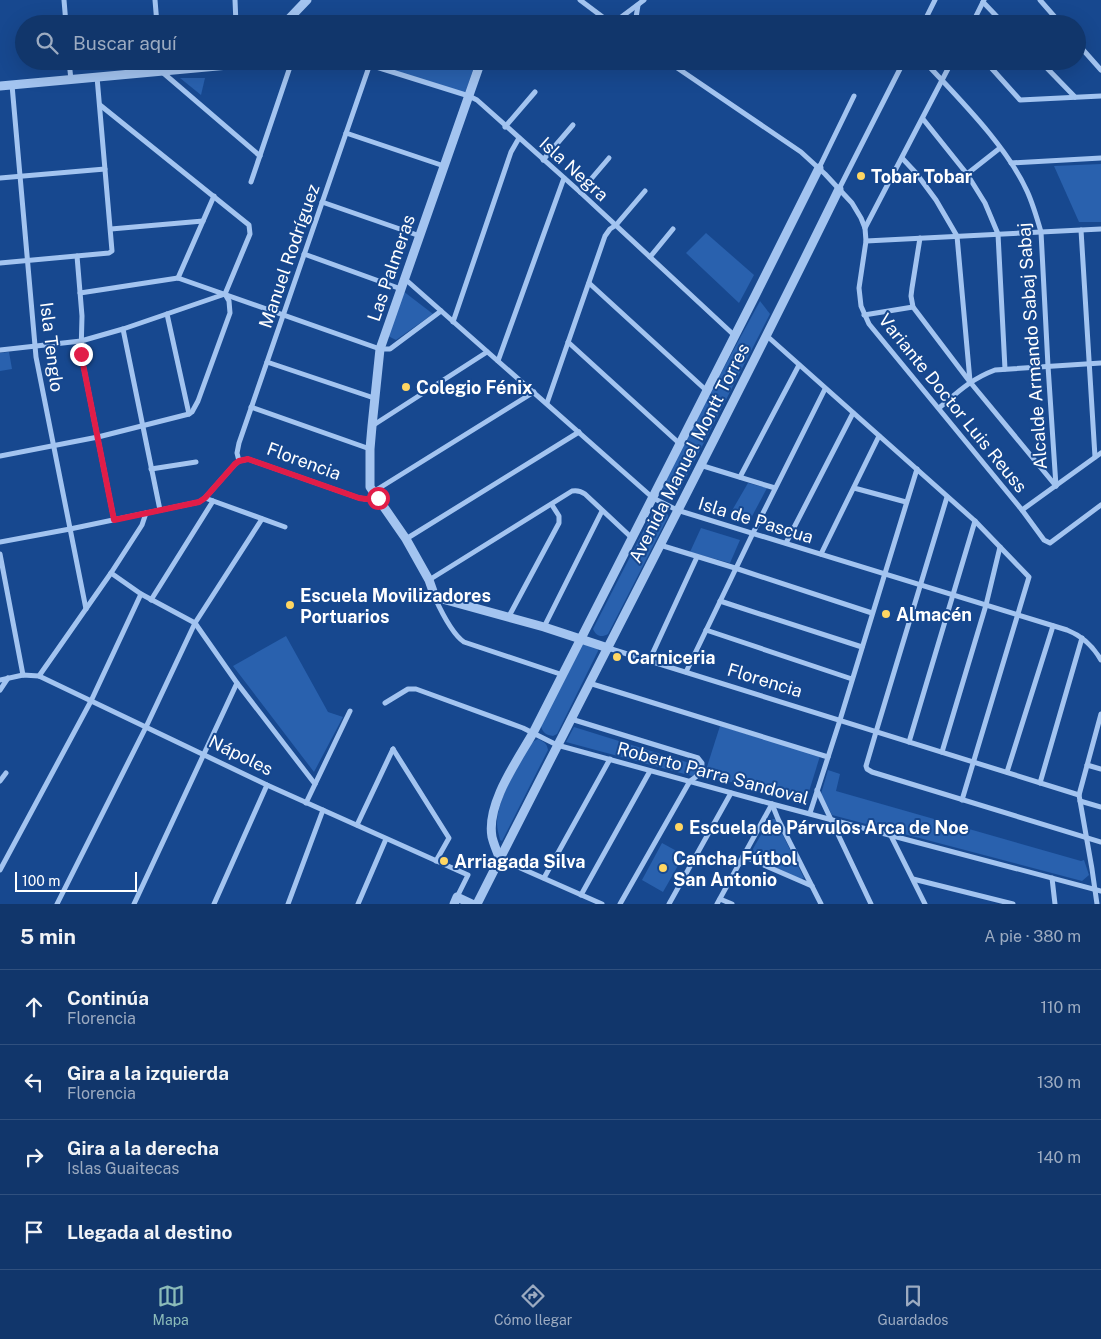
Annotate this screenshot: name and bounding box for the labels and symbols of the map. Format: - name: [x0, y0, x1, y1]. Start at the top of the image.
- street label: Isla Negra: [535, 133, 613, 205]
- place label: Tobar Tobar: [871, 166, 973, 187]
- marker: Tobar Tobar: [855, 170, 867, 182]
- street label: Manuel Rodríguez: [254, 181, 324, 331]
- street label: Las Palmeras: [363, 212, 419, 324]
- street label: Alcalde Armando Sabaj Sabaj: [1013, 222, 1051, 470]
- street label: Isla Tenglo: [36, 301, 68, 393]
- street label: Variante Doctor Luis Reuss: [874, 309, 1032, 497]
- street label: Avenida Manuel Montt Torres: [624, 340, 754, 566]
- route end: [70, 343, 93, 366]
- place label: Colegio Fénix: [416, 377, 533, 398]
- marker: Colegio Fénix: [400, 381, 412, 393]
- street label: Florencia: [264, 438, 344, 484]
- route start: [367, 487, 390, 510]
- street label: Isla de Pascua: [696, 493, 816, 547]
- place label: Escuela Movilizadores Portuarios: [300, 585, 491, 627]
- marker: Escuela Movilizadores Portuarios: [284, 599, 296, 611]
- place label: Almacén: [896, 604, 972, 625]
- marker: Almacén: [880, 608, 892, 620]
- place label: Carniceria: [627, 647, 715, 668]
- marker: Carniceria: [611, 651, 623, 663]
- street label: Florencia: [725, 659, 805, 701]
- street label: Nápoles: [206, 731, 276, 779]
- street label: Roberto Parra Sandoval: [615, 737, 811, 809]
- place label: Escuela de Párvulos Arca de Noe: [689, 817, 969, 838]
- marker: Escuela de Párvulos Arca de Noe: [673, 821, 685, 833]
- place label: Cancha Fútbol San Antonio: [673, 848, 798, 890]
- place label: Arriagada Silva: [454, 851, 585, 872]
- marker: Arriagada Silva: [438, 855, 450, 867]
- marker: Cancha Fútbol San Antonio: [657, 862, 669, 874]
- scale bar: [15, 869, 138, 892]

